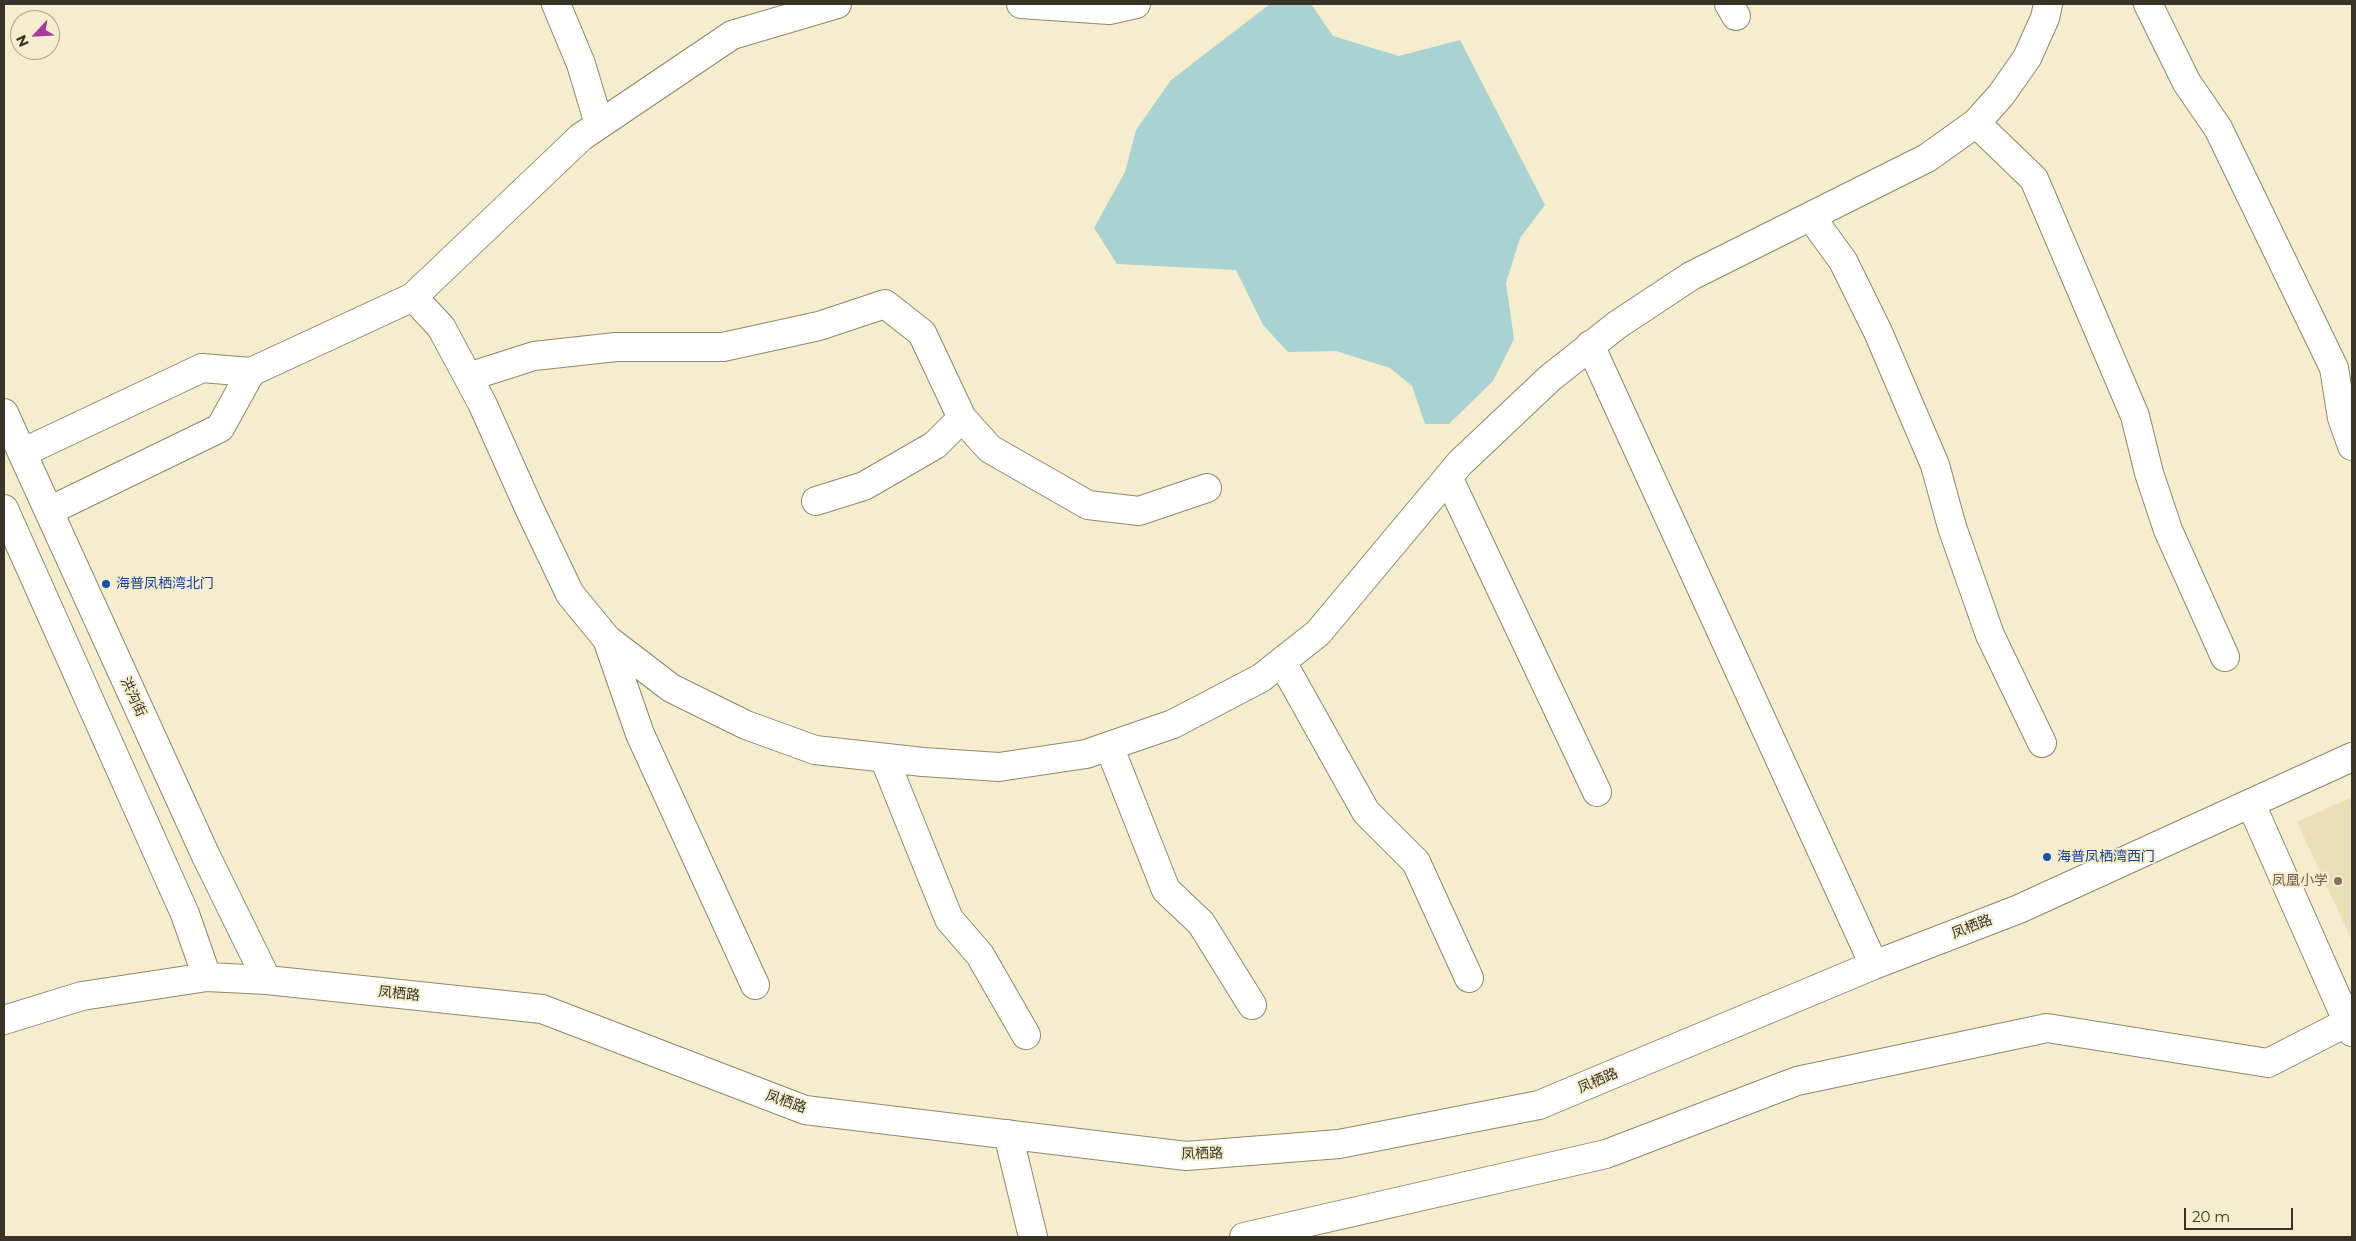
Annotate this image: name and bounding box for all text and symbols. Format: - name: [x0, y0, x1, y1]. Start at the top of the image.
- north arrow: [10, 10, 60, 60]
- text: N: [12, 32, 33, 50]
- place label: 海普凤栖湾北门: [116, 576, 214, 592]
- marker: 海普凤栖湾北门: [100, 578, 112, 590]
- street label: 洪沟街: [117, 674, 149, 720]
- place label: 海普凤栖湾西门: [2057, 849, 2155, 865]
- marker: 海普凤栖湾西门: [2041, 851, 2053, 863]
- place label: 凤凰小学: [2272, 873, 2328, 889]
- marker: 凤凰小学: [2332, 875, 2344, 887]
- street label: 凤栖路: [1949, 912, 1995, 942]
- street label: 凤栖路: [377, 983, 421, 1005]
- street label: 凤栖路: [1575, 1065, 1621, 1097]
- street label: 凤栖路: [763, 1087, 809, 1117]
- street label: 凤栖路: [1181, 1145, 1223, 1163]
- scale bar: [2186, 1198, 2295, 1230]
- text: 20 m: [2192, 1207, 2230, 1226]

